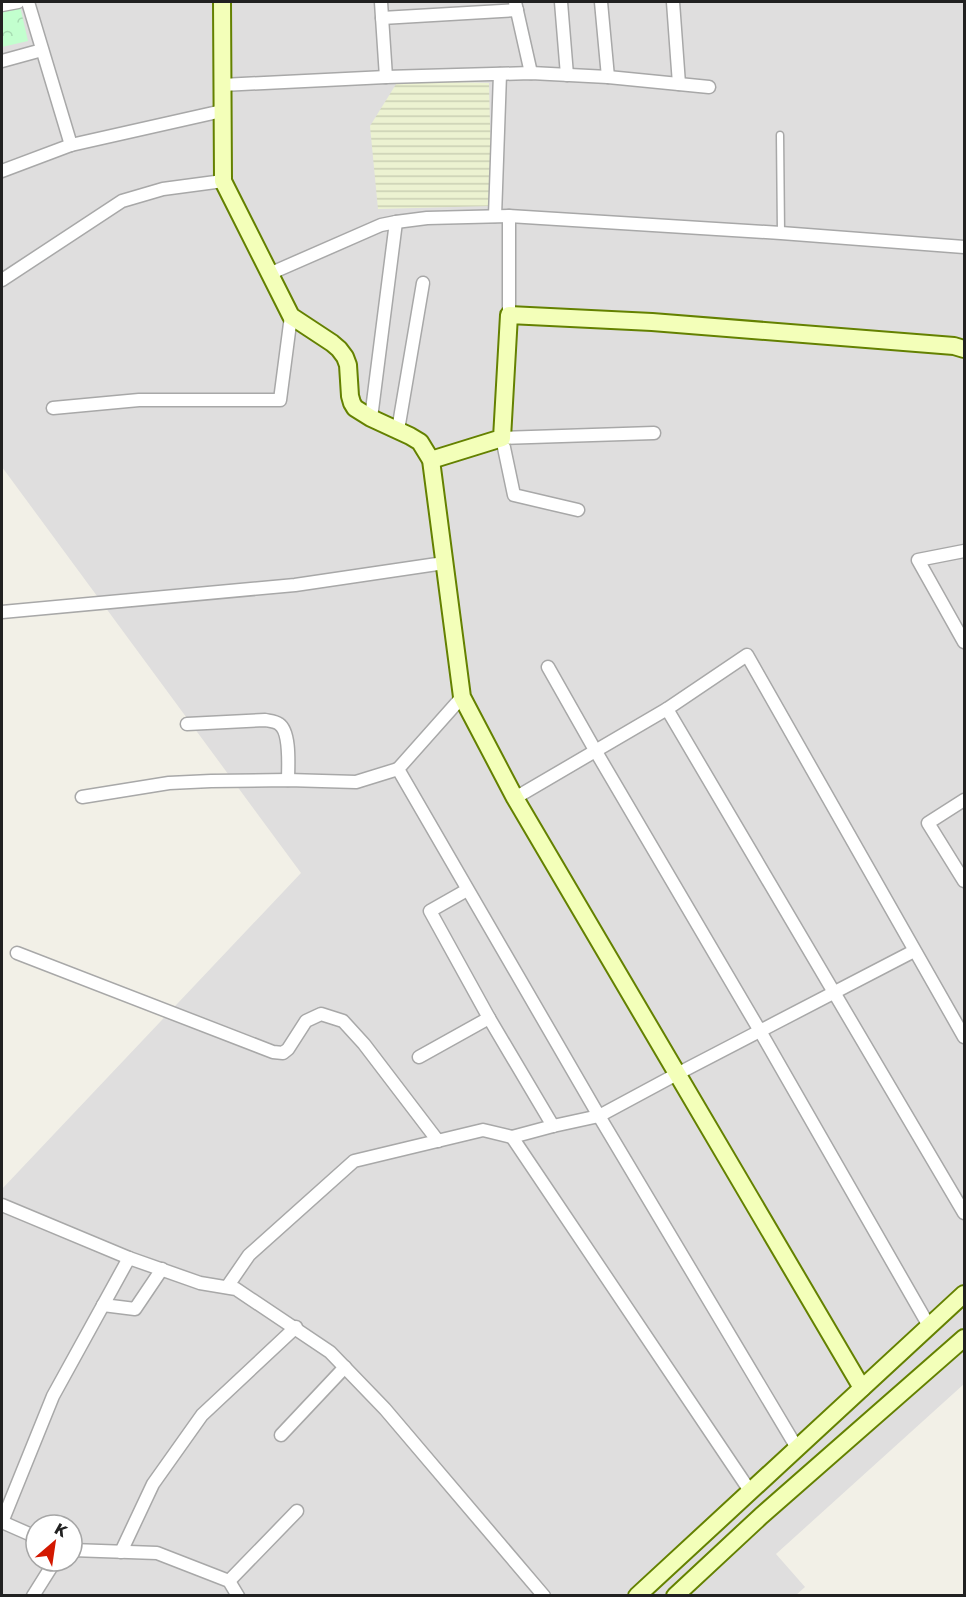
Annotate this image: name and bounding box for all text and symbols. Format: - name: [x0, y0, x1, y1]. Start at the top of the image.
- north arrow: [24, 1513, 84, 1573]
- text: K: [51, 1518, 72, 1542]

